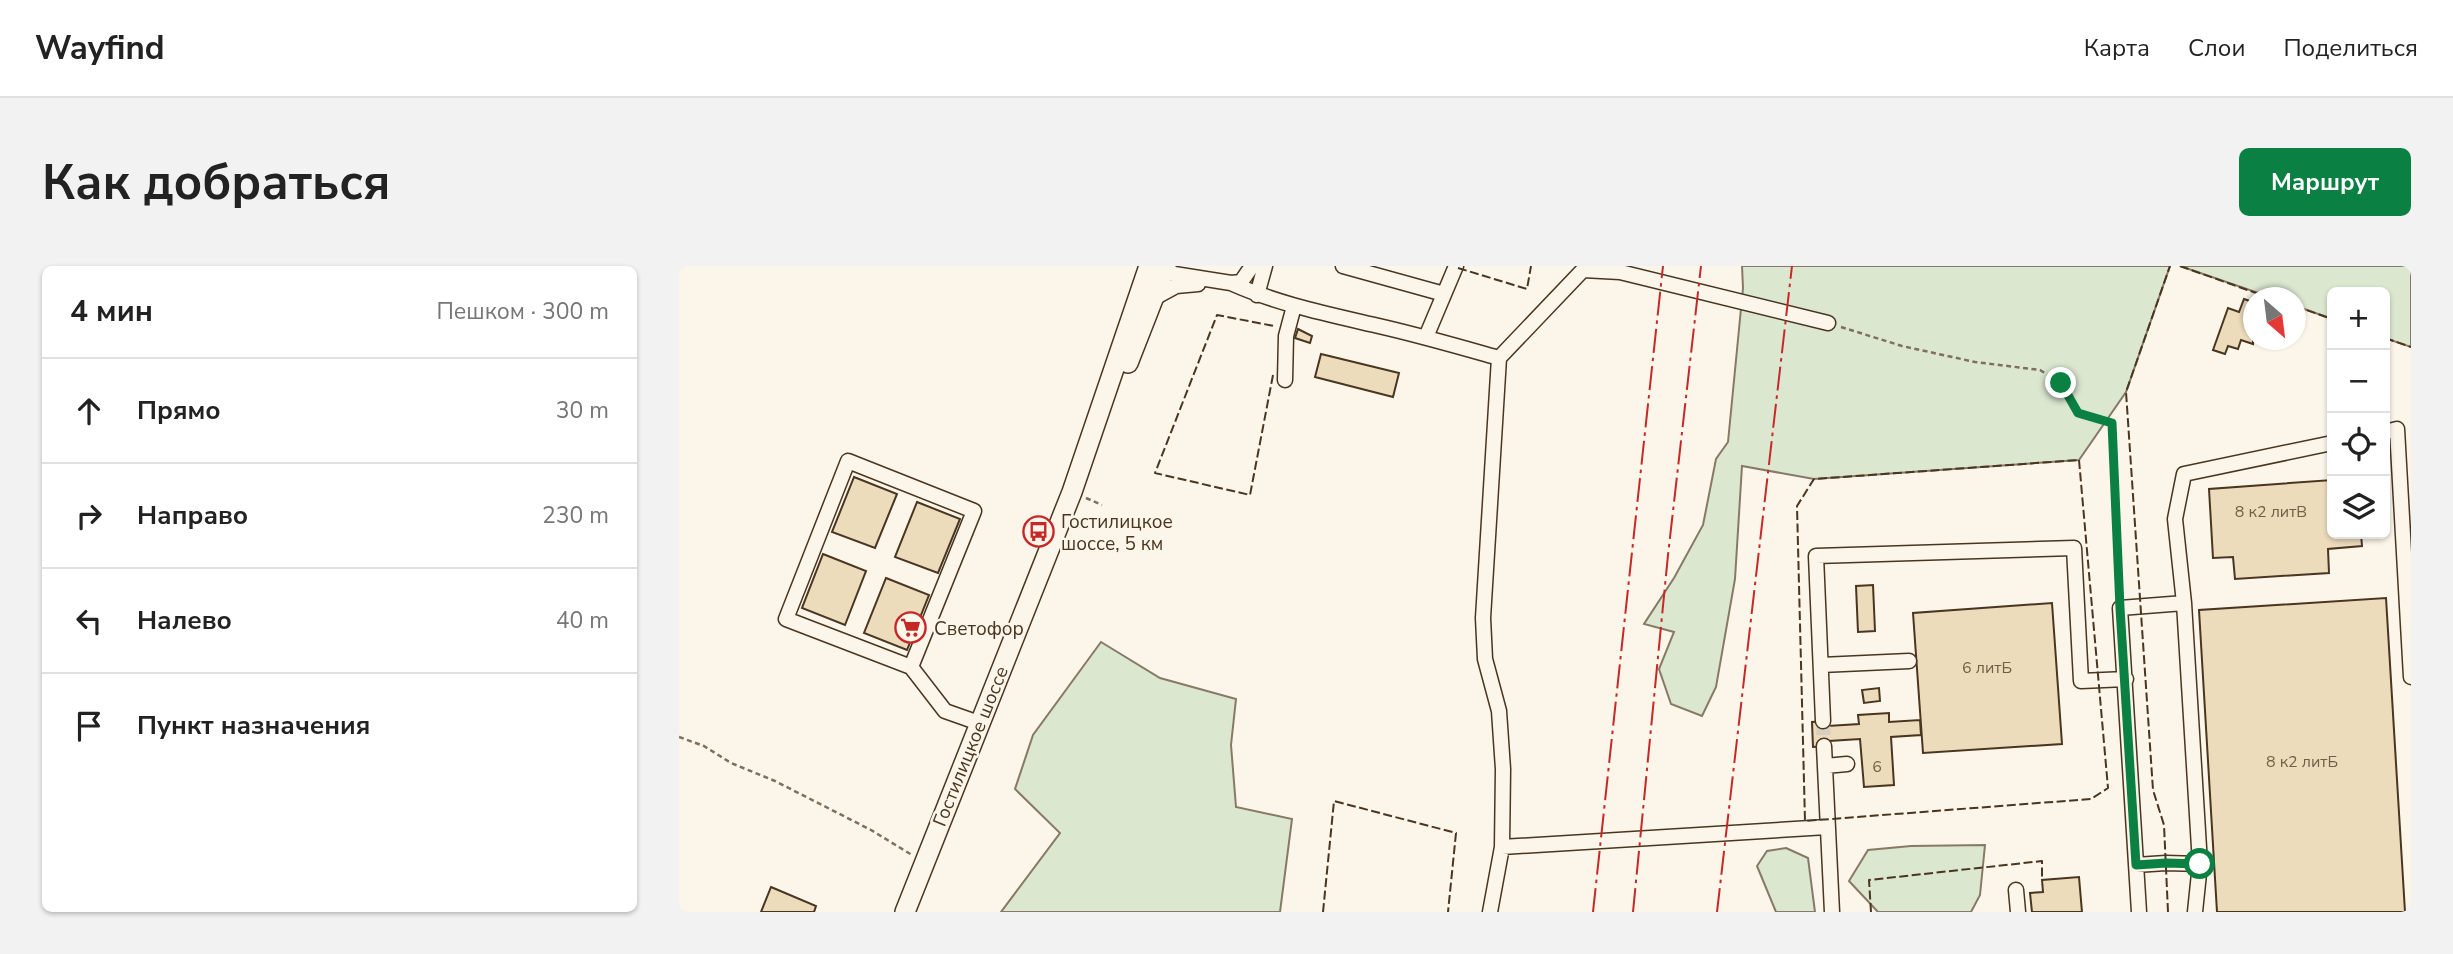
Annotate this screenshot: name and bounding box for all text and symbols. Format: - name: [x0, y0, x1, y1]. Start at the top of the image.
- text: Wayfind: [35, 26, 165, 71]
- text: Карта: [2084, 32, 2150, 64]
- text: Слои: [2188, 32, 2245, 64]
- text: Поделиться: [2283, 32, 2418, 64]
- button: Маршрут: [2239, 148, 2411, 216]
- text: Как добраться: [42, 149, 390, 216]
- north arrow: [2243, 287, 2306, 350]
- map controls: [2327, 287, 2390, 539]
- button: +: [2327, 287, 2390, 350]
- text: 4 мин: [70, 291, 153, 332]
- text: Пешком · 300 m: [436, 296, 609, 327]
- button: −: [2327, 350, 2390, 413]
- route end: [2045, 367, 2076, 398]
- icon: ahead: [70, 392, 108, 430]
- text: Прямо: [137, 393, 221, 428]
- text: 30 m: [556, 395, 609, 426]
- button: locate: [2327, 413, 2390, 476]
- button: layers: [2327, 476, 2390, 539]
- icon: right: [70, 497, 108, 535]
- text: Направо: [137, 498, 248, 533]
- text: 230 m: [542, 500, 609, 531]
- house number: 8 к2 литВ: [2235, 501, 2307, 523]
- place label: Гостилицкое шоссе, 5 км: [1061, 509, 1173, 557]
- bus stop icon: Гостилицкое шоссе, 5 км: [1021, 515, 1055, 549]
- icon: left: [70, 602, 108, 640]
- text: Налево: [137, 603, 232, 638]
- text: 40 m: [556, 605, 609, 636]
- supermarket icon: Светофор: [894, 611, 928, 645]
- place label: Светофор: [934, 616, 1024, 642]
- house number: 6 литБ: [1962, 657, 2012, 679]
- street label: Гостилицкое шоссе: [927, 662, 1015, 830]
- icon: arrive: [70, 707, 108, 745]
- text: Пункт назначения: [137, 708, 370, 743]
- house number: 8 к2 литБ: [2266, 751, 2338, 773]
- house number: 6: [1872, 756, 1882, 778]
- route start: [2184, 848, 2215, 879]

